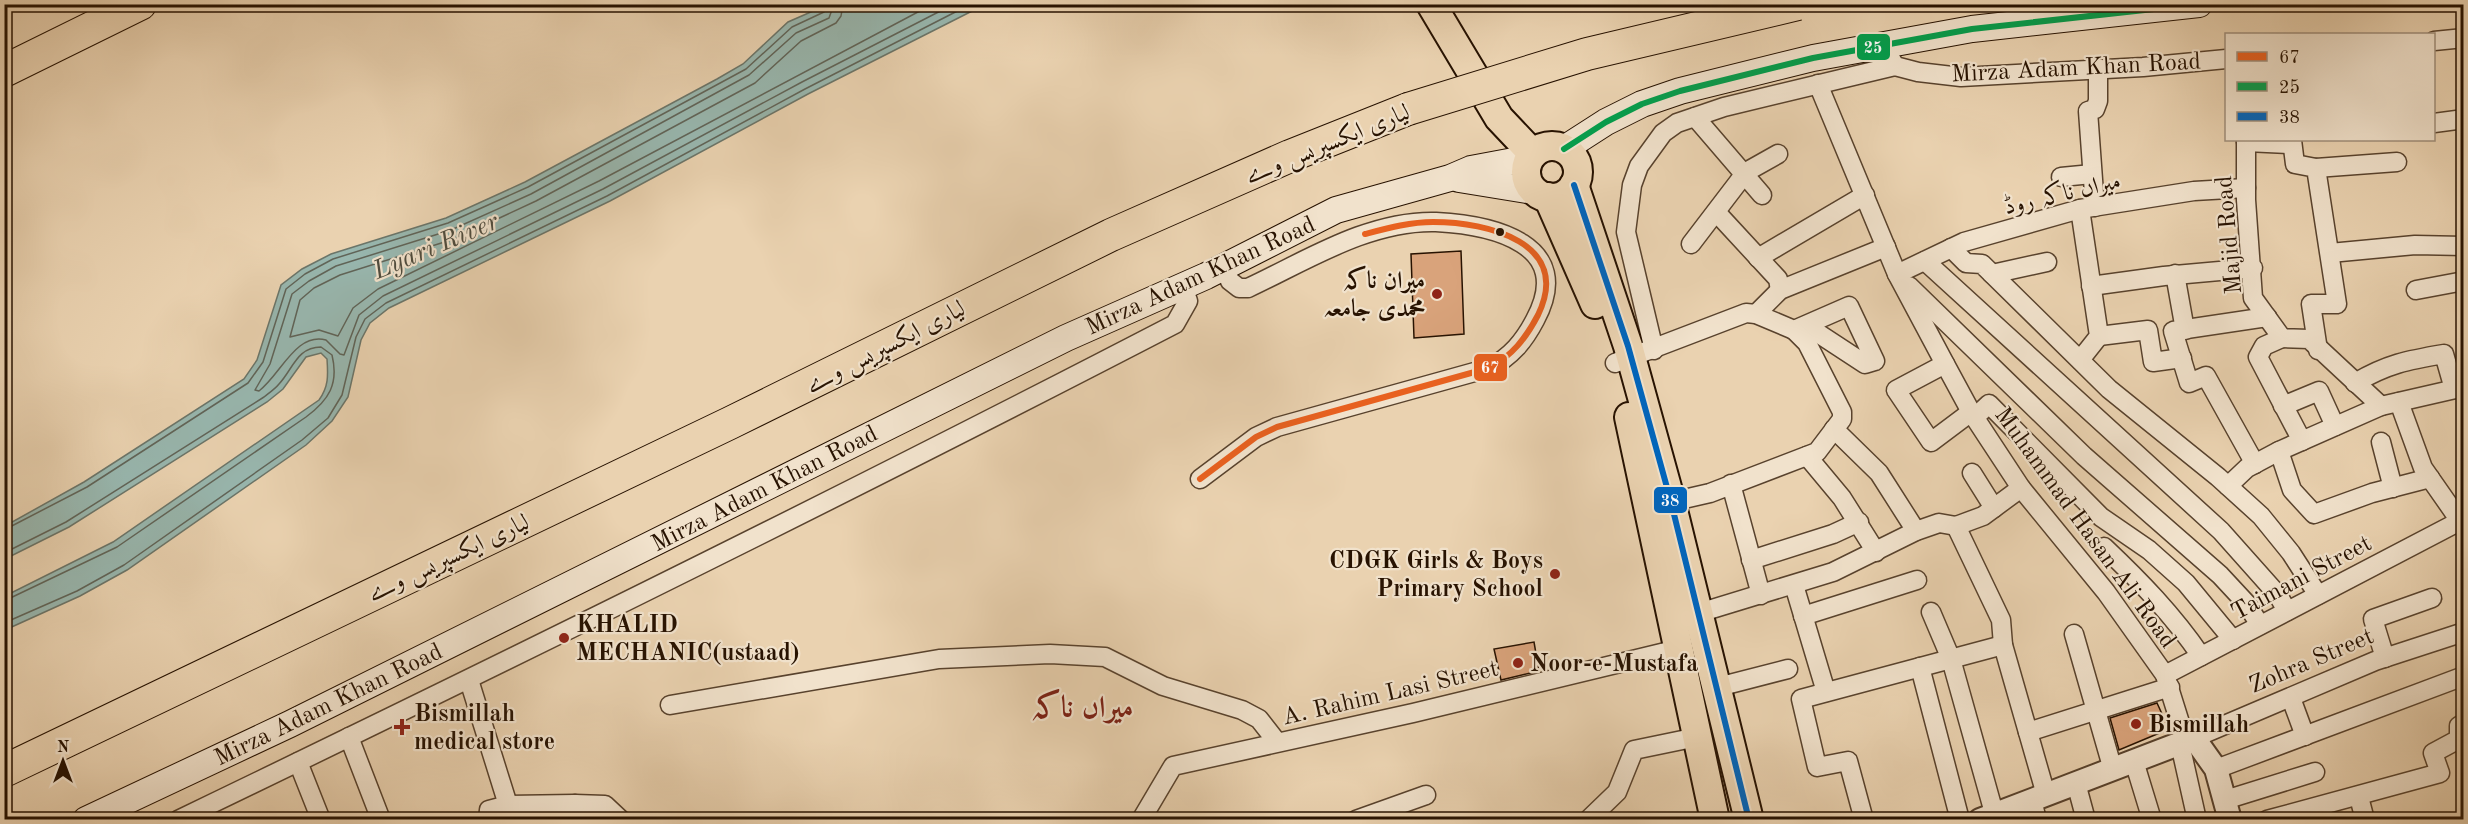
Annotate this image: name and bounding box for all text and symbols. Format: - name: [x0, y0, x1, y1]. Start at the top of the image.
- line badge: 25: [1856, 33, 1891, 61]
- legend: [2225, 33, 2435, 141]
- text: 25: [1864, 41, 1882, 57]
- text: 67: [2279, 49, 2300, 67]
- street label: Mirza Adam Khan Road: [1951, 50, 2202, 88]
- text: 25: [2279, 79, 2300, 97]
- street label: لیاری ایکسپریس وے: [1241, 99, 1414, 191]
- text: 38: [2279, 109, 2300, 127]
- street label: میراں ناکہ روڈ: [2001, 165, 2123, 220]
- street label: Majid Road: [2213, 175, 2247, 295]
- water label: Lyari River: [368, 208, 503, 285]
- street label: Mirza Adam Khan Road: [1082, 213, 1319, 341]
- unlabelled marker: [1494, 226, 1506, 238]
- place label: میران ناکہ محمدی جامعہ: [1323, 265, 1425, 322]
- marker: میران ناکہ محمدی جامعہ: [1430, 287, 1444, 301]
- street label: لیاری ایکسپریس وے: [801, 296, 970, 400]
- line badge: 67: [1473, 353, 1508, 382]
- text: 67: [1481, 361, 1499, 377]
- street label: Muhammad Hasan Ali Road: [1989, 403, 2180, 653]
- street label: Mirza Adam Khan Road: [648, 422, 882, 557]
- line badge: 38: [1653, 486, 1688, 514]
- text: 38: [1661, 494, 1679, 510]
- street label: لیاری ایکسپریس وے: [363, 509, 534, 609]
- street label: Taimani Street: [2228, 532, 2376, 626]
- place label: CDGK Girls & Boys Primary School: [1329, 550, 1543, 602]
- marker: CDGK Girls & Boys Primary School: [1548, 567, 1562, 581]
- place label: KHALID MECHANIC(ustaad): [576, 614, 800, 666]
- street label: Zohra Street: [2246, 625, 2378, 699]
- marker: KHALID MECHANIC(ustaad): [557, 631, 571, 645]
- street label: Mirza Adam Khan Road: [211, 640, 447, 771]
- place label: Noor-e-Mustafa: [1530, 653, 1698, 677]
- marker: Noor-e-Mustafa: [1511, 656, 1525, 670]
- street label: A. Rahim Lasi Street: [1280, 657, 1501, 731]
- district label: میراں ناکہ: [1030, 689, 1134, 724]
- place label: Bismillah medical store: [414, 703, 555, 755]
- place label: Bismillah: [2148, 714, 2249, 738]
- marker: Bismillah: [2129, 717, 2143, 731]
- marker: Bismillah medical store: [395, 720, 409, 734]
- north arrow: [33, 731, 93, 791]
- text: N: [57, 740, 70, 756]

